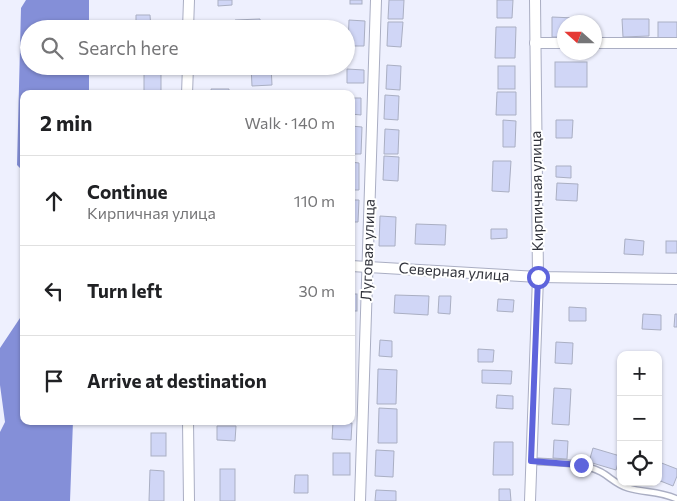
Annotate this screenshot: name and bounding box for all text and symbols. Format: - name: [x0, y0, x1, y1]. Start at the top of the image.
- north arrow: [557, 15, 602, 60]
- search box: [20, 20, 355, 75]
- icon: search: [38, 34, 66, 62]
- text: Search here: [78, 36, 178, 59]
- text: 2 min: [40, 110, 92, 135]
- text: Walk · 140 m: [245, 113, 335, 132]
- street label: Кирпичная улица: [526, 131, 546, 251]
- text: Continue: [87, 180, 167, 203]
- icon: ahead: [40, 187, 68, 215]
- text: 110 m: [294, 191, 335, 210]
- street label: Луговая улица: [356, 199, 378, 301]
- text: Кирпичная улица: [87, 203, 216, 222]
- street label: Северная улица: [398, 258, 510, 284]
- route start: [527, 266, 550, 289]
- icon: left: [40, 277, 68, 305]
- text: Turn left: [87, 279, 162, 302]
- text: 30 m: [298, 281, 335, 300]
- map controls: [617, 351, 662, 486]
- button: +: [617, 351, 662, 396]
- icon: arrive: [40, 367, 68, 395]
- text: Arrive at destination: [87, 369, 267, 392]
- button: −: [617, 396, 662, 441]
- button: locate: [617, 441, 662, 486]
- route end: [570, 454, 593, 477]

